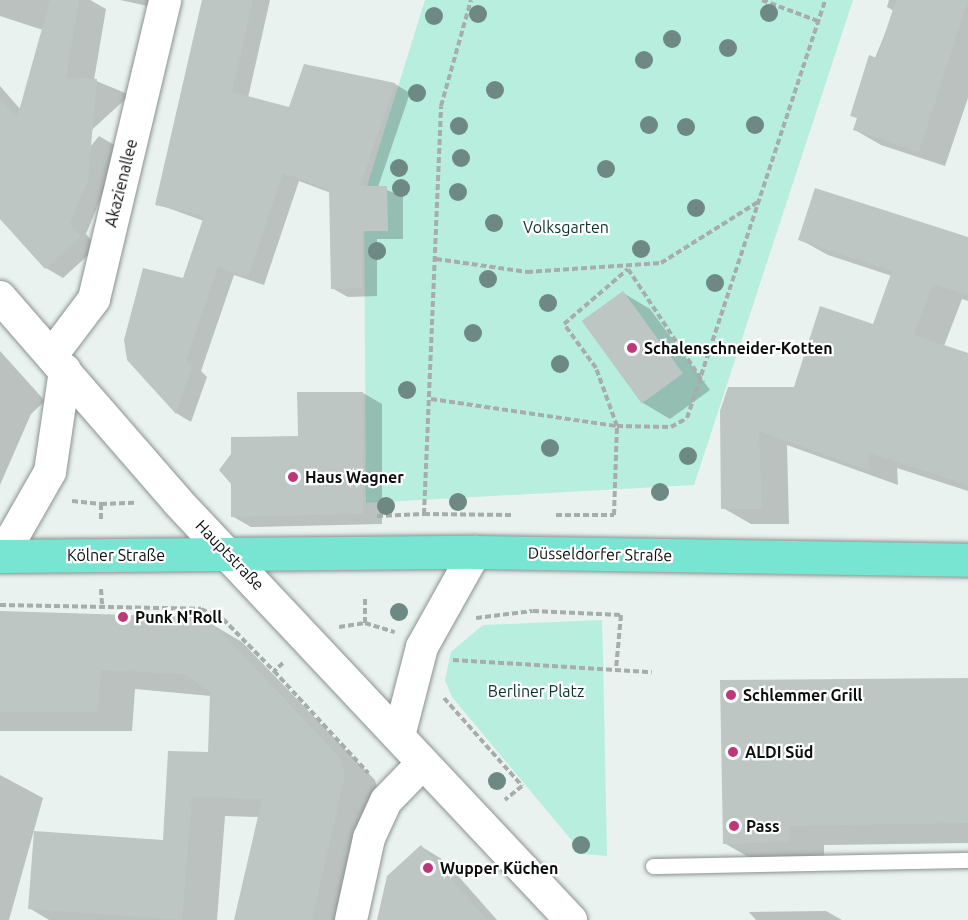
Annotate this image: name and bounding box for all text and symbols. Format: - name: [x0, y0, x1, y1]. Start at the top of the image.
- street label: Akazienallee: [101, 137, 141, 229]
- park label: Volksgarten: [523, 217, 609, 237]
- place label: Schalenschneider-Kotten: [644, 338, 833, 358]
- marker: Schalenschneider-Kotten: [625, 341, 639, 355]
- place label: Haus Wagner: [305, 467, 404, 487]
- marker: Haus Wagner: [286, 470, 300, 484]
- street label: Hauptstraße: [192, 516, 268, 594]
- street label: Düsseldorfer Straße: [528, 543, 672, 565]
- street label: Kölner Straße: [67, 545, 165, 565]
- place label: Punk N'Roll: [135, 607, 222, 627]
- marker: Punk N'Roll: [116, 610, 130, 624]
- park label: Berliner Platz: [488, 681, 584, 701]
- place label: Schlemmer Grill: [743, 685, 862, 705]
- marker: Schlemmer Grill: [724, 688, 738, 702]
- place label: ALDI Süd: [745, 742, 813, 762]
- marker: ALDI Süd: [726, 745, 740, 759]
- place label: Pass: [746, 816, 780, 836]
- marker: Pass: [727, 819, 741, 833]
- place label: Wupper Küchen: [440, 858, 558, 878]
- marker: Wupper Küchen: [421, 861, 435, 875]

